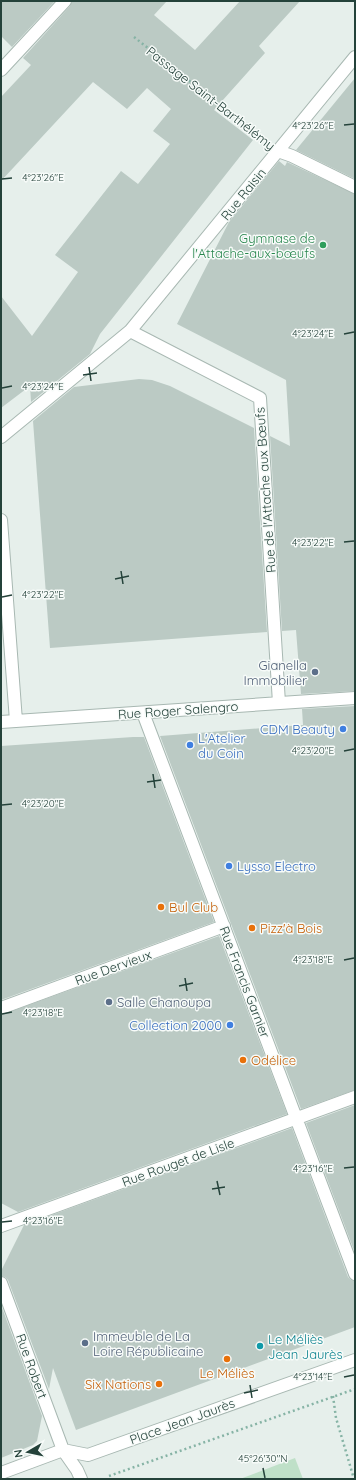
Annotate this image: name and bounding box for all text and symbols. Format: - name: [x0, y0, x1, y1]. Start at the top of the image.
- street label: Passage Saint-Barthélémy: [143, 43, 279, 153]
- text: 4°23'26"E: [292, 119, 334, 132]
- street label: Rue Raisin: [217, 165, 269, 223]
- text: 4°23'26"E: [22, 171, 64, 184]
- place label: Gymnase de l'Attache-aux-bœufs: [192, 230, 315, 261]
- marker: Gymnase de l'Attache-aux-bœufs: [318, 240, 328, 250]
- text: 4°23'24"E: [292, 327, 334, 340]
- text: 4°23'24"E: [22, 380, 64, 393]
- street label: Rue de l'Attache aux Bœufs: [251, 407, 279, 573]
- text: 4°23'22"E: [292, 536, 334, 549]
- text: 4°23'22"E: [22, 588, 64, 601]
- place label: Gianella Immobilier: [243, 657, 307, 688]
- marker: Gianella Immobilier: [310, 667, 320, 677]
- street label: Rue Roger Salengro: [117, 698, 239, 722]
- place label: CDM Beauty: [260, 721, 335, 737]
- marker: CDM Beauty: [338, 724, 348, 734]
- place label: L'Atelier du Coin: [198, 730, 246, 761]
- marker: L'Atelier du Coin: [185, 740, 195, 750]
- text: 4°23'20"E: [292, 744, 334, 757]
- text: 4°23'20"E: [22, 797, 64, 810]
- place label: Lysso Electro: [237, 858, 316, 874]
- marker: Lysso Electro: [224, 861, 234, 871]
- place label: Bul Club: [169, 899, 218, 915]
- marker: Bul Club: [156, 902, 166, 912]
- place label: Pizz'à Bois: [260, 920, 322, 936]
- marker: Pizz'à Bois: [247, 923, 257, 933]
- street label: Rue Francis Garnier: [216, 924, 274, 1040]
- street label: Rue Dervieux: [73, 946, 153, 988]
- text: 4°23'18"E: [293, 953, 333, 966]
- place label: Salle Chanoupa: [117, 994, 211, 1010]
- marker: Salle Chanoupa: [104, 997, 114, 1007]
- text: 4°23'18"E: [23, 1006, 63, 1019]
- place label: Collection 2000: [129, 1017, 222, 1033]
- marker: Collection 2000: [225, 1020, 235, 1030]
- place label: Odélice: [251, 1052, 296, 1068]
- marker: Odélice: [238, 1055, 248, 1065]
- street label: Rue Rouget de Lisle: [120, 1134, 236, 1190]
- text: 4°23'16"E: [293, 1162, 333, 1175]
- text: 4°23'16"E: [23, 1214, 63, 1227]
- place label: Immeuble de La Loire Républicaine: [93, 1328, 203, 1359]
- street label: Rue Robert: [13, 1331, 51, 1401]
- place label: Le Méliès Jean Jaurès: [268, 1331, 343, 1362]
- marker: Immeuble de La Loire Républicaine: [80, 1338, 90, 1348]
- marker: Le Méliès Jean Jaurès: [255, 1341, 265, 1351]
- marker: Le Méliès: [222, 1354, 232, 1364]
- place label: Le Méliès: [199, 1365, 255, 1381]
- text: 4°23'14"E: [293, 1370, 333, 1383]
- place label: Six Nations: [85, 1376, 151, 1392]
- marker: Six Nations: [154, 1379, 164, 1389]
- street label: Place Jean Jaurès: [127, 1395, 237, 1447]
- north arrow: [8, 1432, 48, 1472]
- text: N: [11, 1448, 26, 1459]
- text: 45°26'30"N: [238, 1452, 288, 1465]

